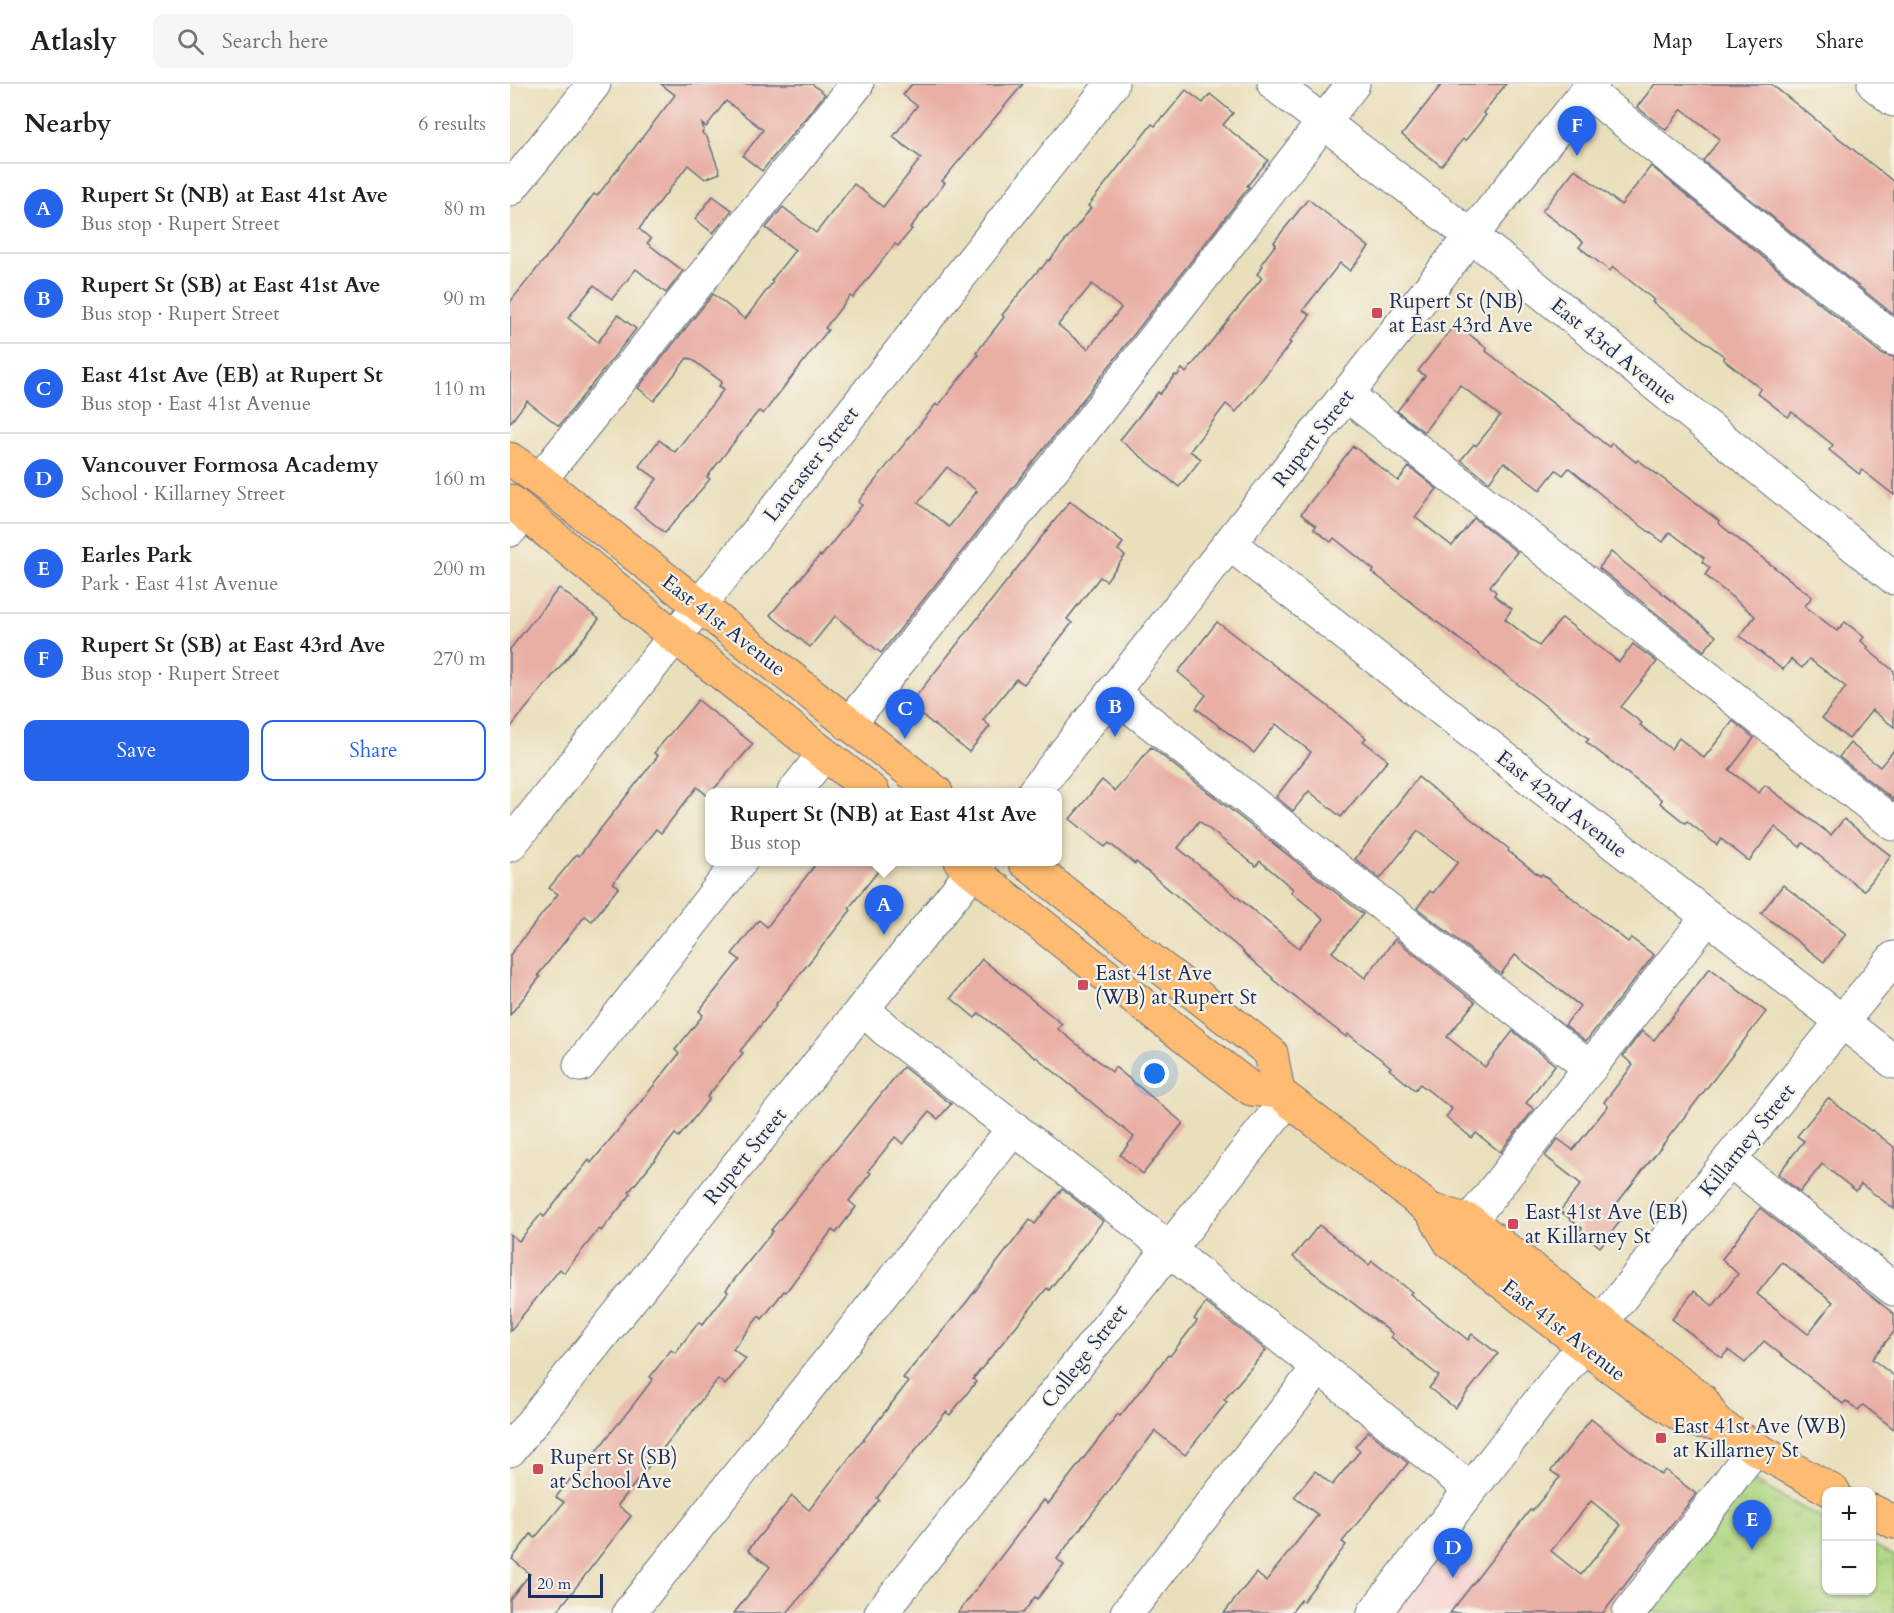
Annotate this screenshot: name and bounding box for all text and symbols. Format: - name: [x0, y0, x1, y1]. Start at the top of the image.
- search box: [153, 14, 573, 68]
- text: Atlasly: [30, 22, 117, 60]
- icon: search: [174, 25, 207, 58]
- text: Search here: [222, 26, 328, 56]
- text: Map: [1653, 27, 1693, 56]
- text: Layers: [1726, 27, 1783, 56]
- text: Share: [1816, 27, 1864, 56]
- text: Nearby: [24, 106, 112, 141]
- pin: F: [1558, 106, 1596, 156]
- text: 6 results: [418, 110, 486, 137]
- text: Rupert St (NB) at East 41st Ave: [81, 180, 388, 210]
- text: A: [36, 195, 51, 222]
- text: 80 m: [443, 195, 486, 222]
- text: Bus stop · Rupert Street: [81, 210, 280, 237]
- text: Rupert St (SB) at East 41st Ave: [81, 270, 381, 300]
- text: B: [36, 285, 51, 312]
- text: 90 m: [443, 285, 486, 312]
- place label: Rupert St (NB) at East 43rd Ave: [1389, 287, 1533, 340]
- street label: East 43rd Avenue: [1544, 291, 1683, 412]
- text: Bus stop · Rupert Street: [81, 300, 280, 327]
- marker: Rupert St (NB) at East 43rd Ave: [1370, 306, 1384, 320]
- text: East 41st Ave (EB) at Rupert St: [81, 360, 383, 390]
- text: C: [36, 375, 51, 402]
- text: 110 m: [433, 375, 486, 402]
- street label: Rupert Street: [1266, 383, 1361, 493]
- text: Bus stop · East 41st Avenue: [81, 390, 311, 417]
- street label: Lancaster Street: [757, 400, 866, 528]
- text: Vancouver Formosa Academy: [81, 450, 379, 480]
- text: D: [35, 465, 52, 492]
- text: 160 m: [433, 465, 486, 492]
- text: School · Killarney Street: [81, 480, 285, 507]
- text: Earles Park: [81, 540, 193, 570]
- text: E: [37, 555, 50, 582]
- text: 200 m: [433, 555, 486, 582]
- street label: East 41st Avenue: [656, 568, 792, 683]
- text: Park · East 41st Avenue: [81, 570, 278, 597]
- text: Rupert St (SB) at East 43rd Ave: [81, 630, 385, 660]
- text: F: [38, 645, 49, 672]
- text: 270 m: [433, 645, 486, 672]
- text: Bus stop · Rupert Street: [81, 660, 280, 687]
- pin: B: [1096, 688, 1134, 737]
- pin: C: [886, 690, 924, 739]
- button: Save: [24, 720, 249, 781]
- button: Share: [261, 720, 486, 781]
- street label: East 42nd Avenue: [1490, 744, 1634, 865]
- popup: [705, 788, 1062, 866]
- text: Rupert St (NB) at East 41st Ave: [730, 799, 1037, 829]
- text: Bus stop: [730, 829, 801, 856]
- pin: A: [864, 886, 904, 935]
- place label: East 41st Ave (WB) at Rupert St: [1095, 959, 1257, 1012]
- marker: East 41st Ave (WB) at Rupert St: [1076, 978, 1090, 992]
- your location: [1140, 1059, 1169, 1088]
- street label: Killarney Street: [1693, 1077, 1802, 1203]
- street label: Rupert Street: [697, 1101, 794, 1211]
- place label: East 41st Ave (EB) at Killarney St: [1525, 1198, 1688, 1251]
- marker: East 41st Ave (EB) at Killarney St: [1506, 1217, 1520, 1231]
- street label: East 41st Avenue: [1496, 1273, 1632, 1388]
- street label: College Street: [1034, 1298, 1135, 1415]
- place label: East 41st Ave (WB) at Killarney St: [1673, 1412, 1847, 1465]
- marker: East 41st Ave (WB) at Killarney St: [1654, 1431, 1668, 1445]
- place label: Rupert St (SB) at School Ave: [550, 1443, 678, 1496]
- marker: Rupert St (SB) at School Ave: [531, 1462, 545, 1476]
- map controls: [1822, 1487, 1876, 1595]
- button: +: [1822, 1487, 1876, 1541]
- pin: E: [1732, 1500, 1772, 1550]
- pin: D: [1434, 1528, 1472, 1578]
- button: −: [1822, 1541, 1876, 1595]
- scale bar: [528, 1571, 603, 1598]
- text: 20 m: [537, 1573, 571, 1595]

